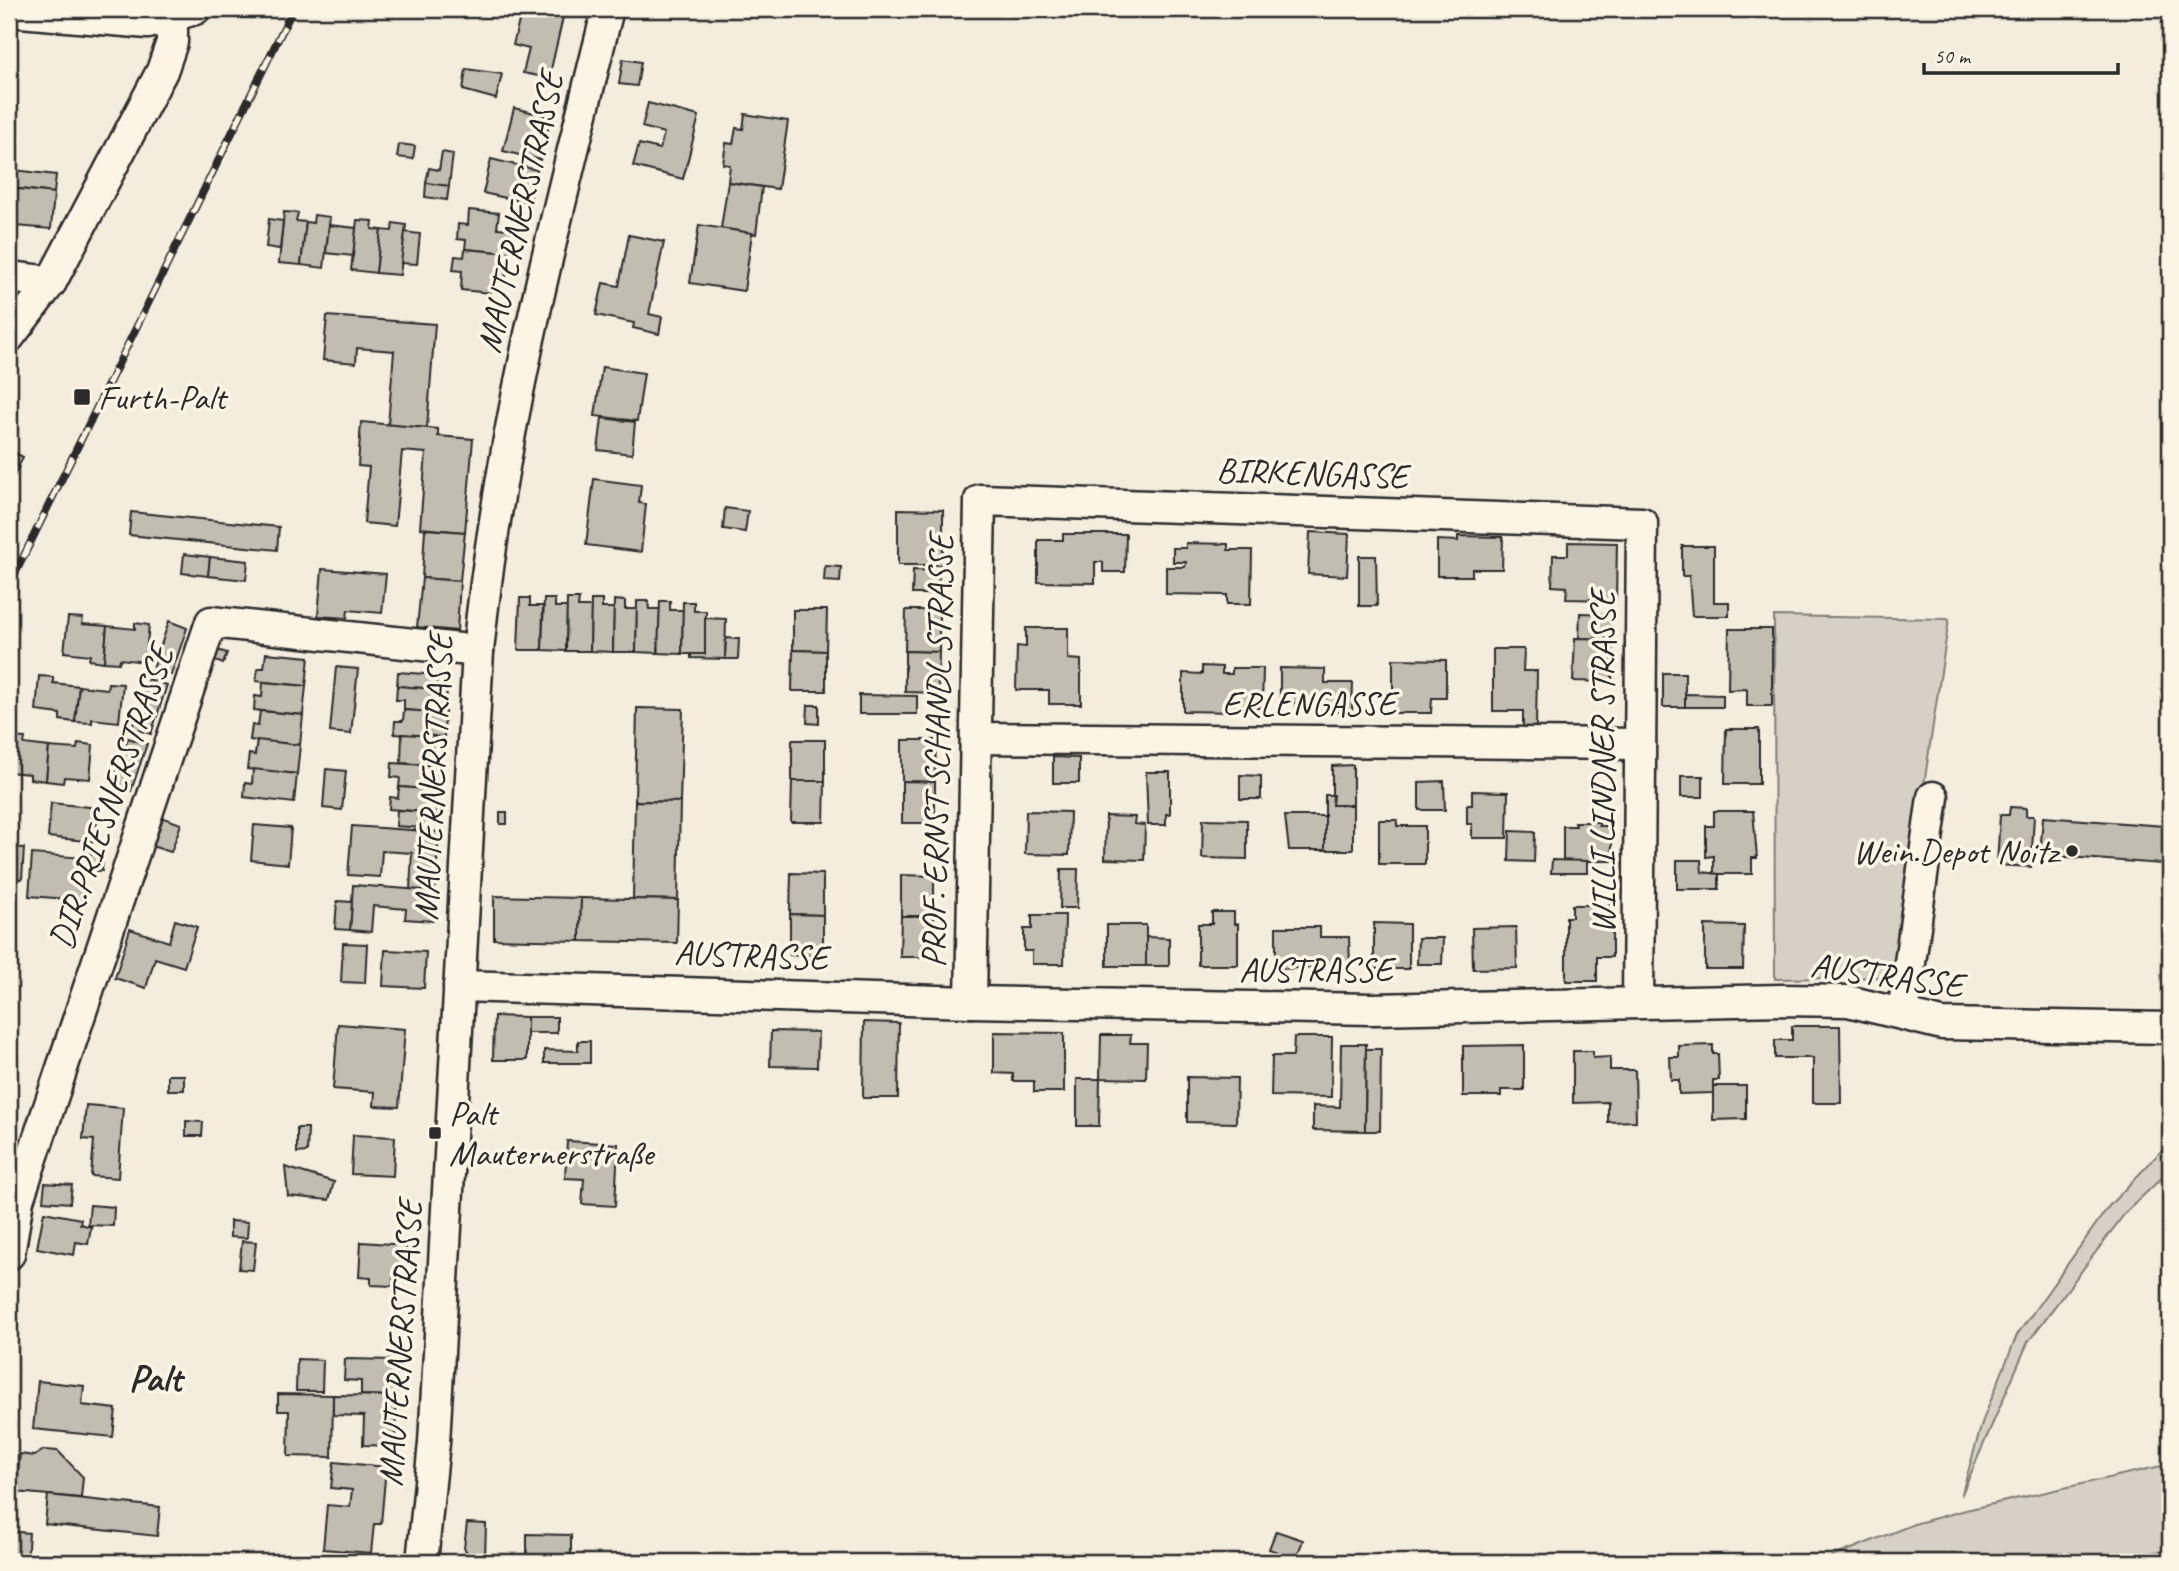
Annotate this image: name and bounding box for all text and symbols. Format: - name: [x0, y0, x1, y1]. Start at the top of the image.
- scale bar: [1924, 32, 2118, 76]
- text: 50 m: [1934, 43, 1972, 69]
- street label: MAUTERNERSTRASSE: [466, 63, 575, 357]
- place label: Furth-Palt: [98, 375, 229, 420]
- marker: Furth-Palt: [72, 387, 92, 407]
- street label: BIRKENGASSE: [1216, 447, 1413, 499]
- street label: PROF. ERNST SCHANDL STRASSE: [911, 529, 963, 968]
- street label: WILLI LINDNER STRASSE: [1580, 586, 1625, 934]
- street label: MAUTERNERSTRASSE: [403, 628, 463, 921]
- street label: DIR.PRIESNERSTRASSE: [38, 635, 186, 955]
- street label: ERLENGASSE: [1222, 681, 1400, 726]
- place label: Wein.Depot Noitz: [1853, 829, 2062, 874]
- marker: Wein.Depot Noitz: [2064, 843, 2080, 859]
- street label: AUSTRASSE: [674, 930, 833, 980]
- street label: AUSTRASSE: [1808, 942, 1970, 1009]
- street label: AUSTRASSE: [1239, 947, 1397, 992]
- place label: Palt Mauternerstraße: [449, 1091, 656, 1176]
- marker: Palt Mauternerstraße: [427, 1125, 443, 1141]
- street label: MAUTERNERSTRASSE: [368, 1194, 433, 1488]
- district label: Palt: [129, 1355, 186, 1402]

